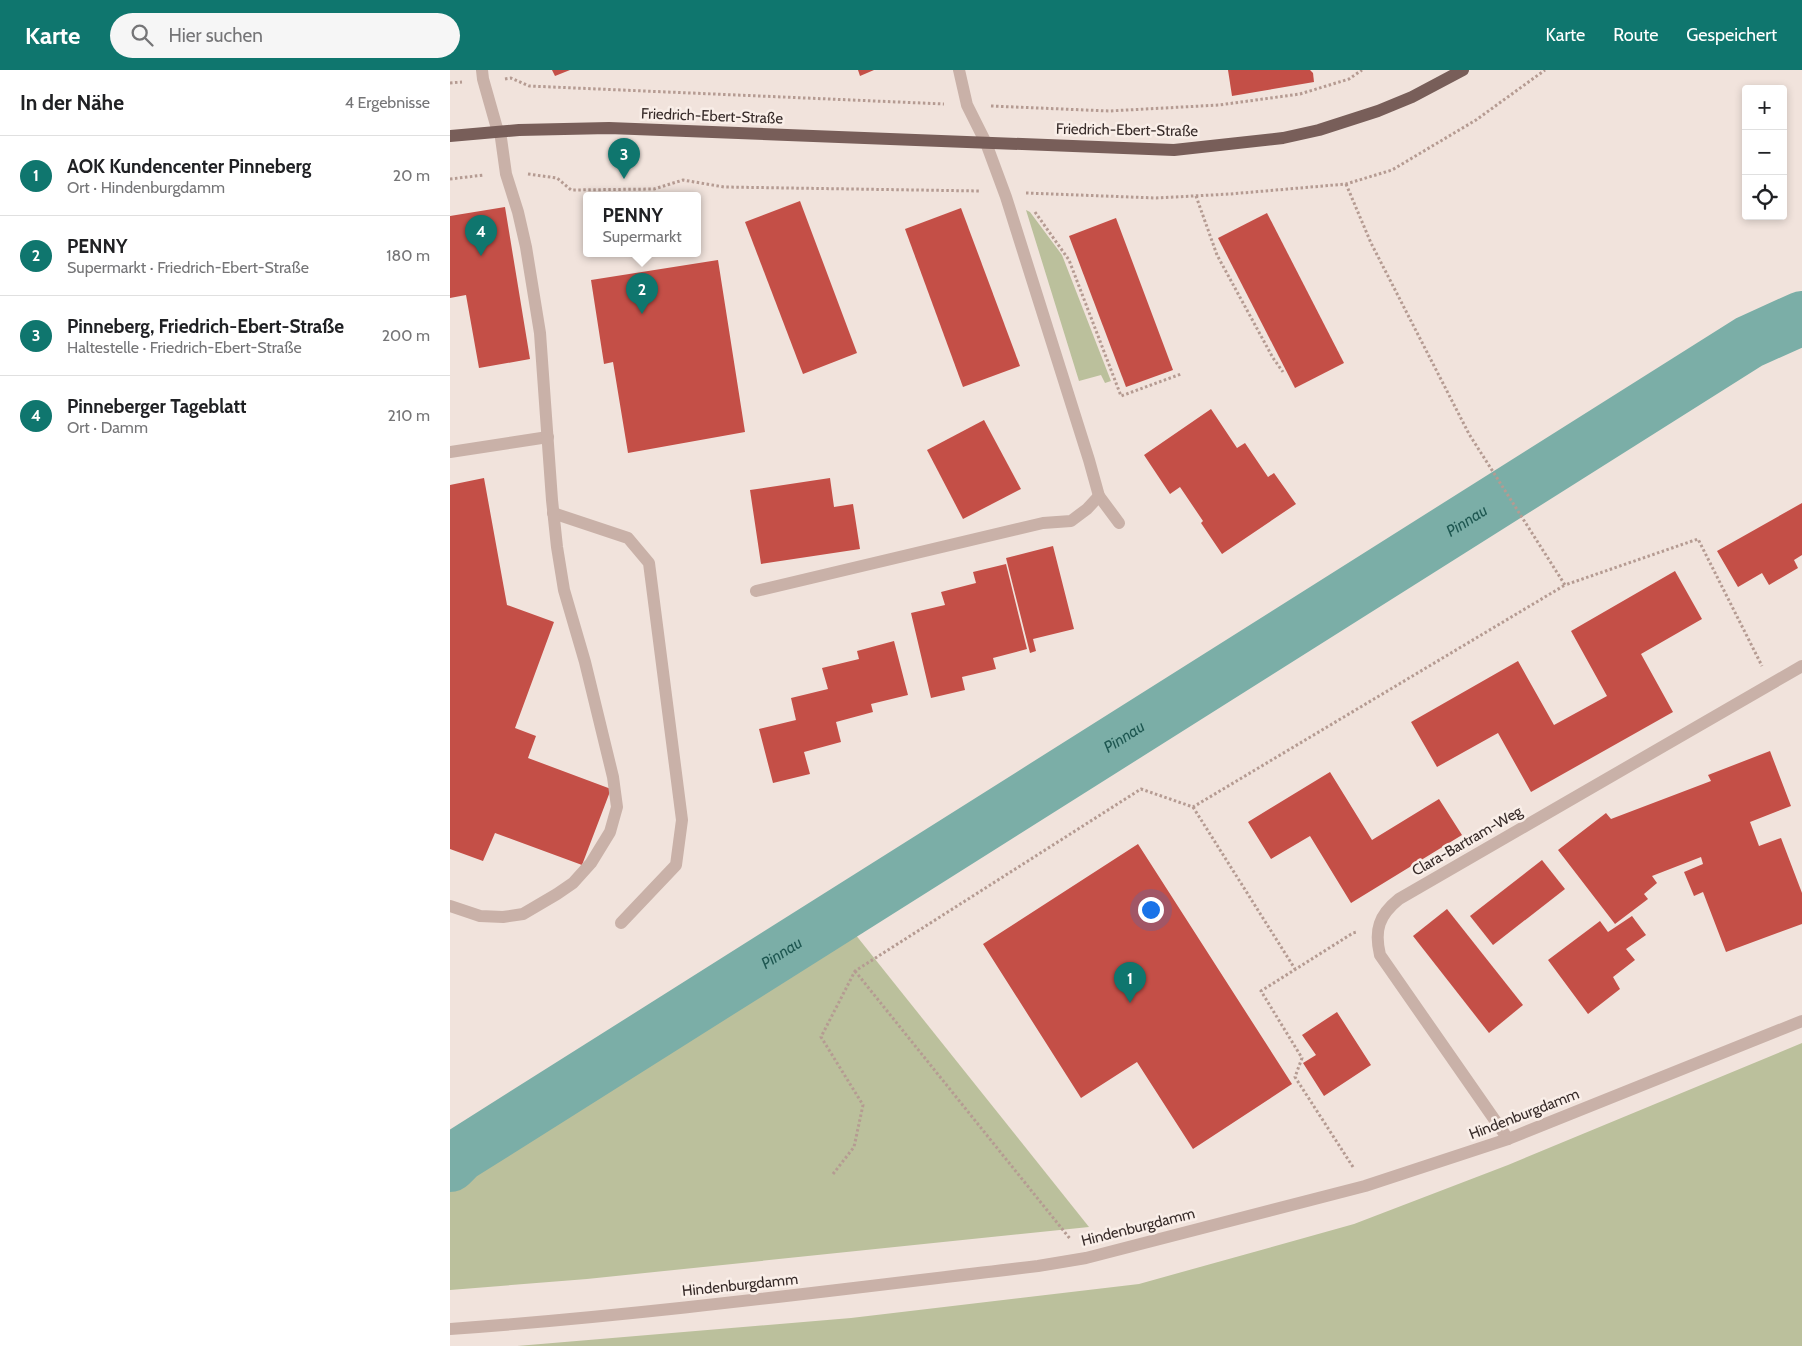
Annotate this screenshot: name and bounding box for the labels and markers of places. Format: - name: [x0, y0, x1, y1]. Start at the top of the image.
- pin: 3: [608, 138, 640, 179]
- pin: 4: [465, 215, 497, 256]
- pin: 2: [626, 273, 658, 314]
- pin: 1: [1114, 962, 1146, 1003]

